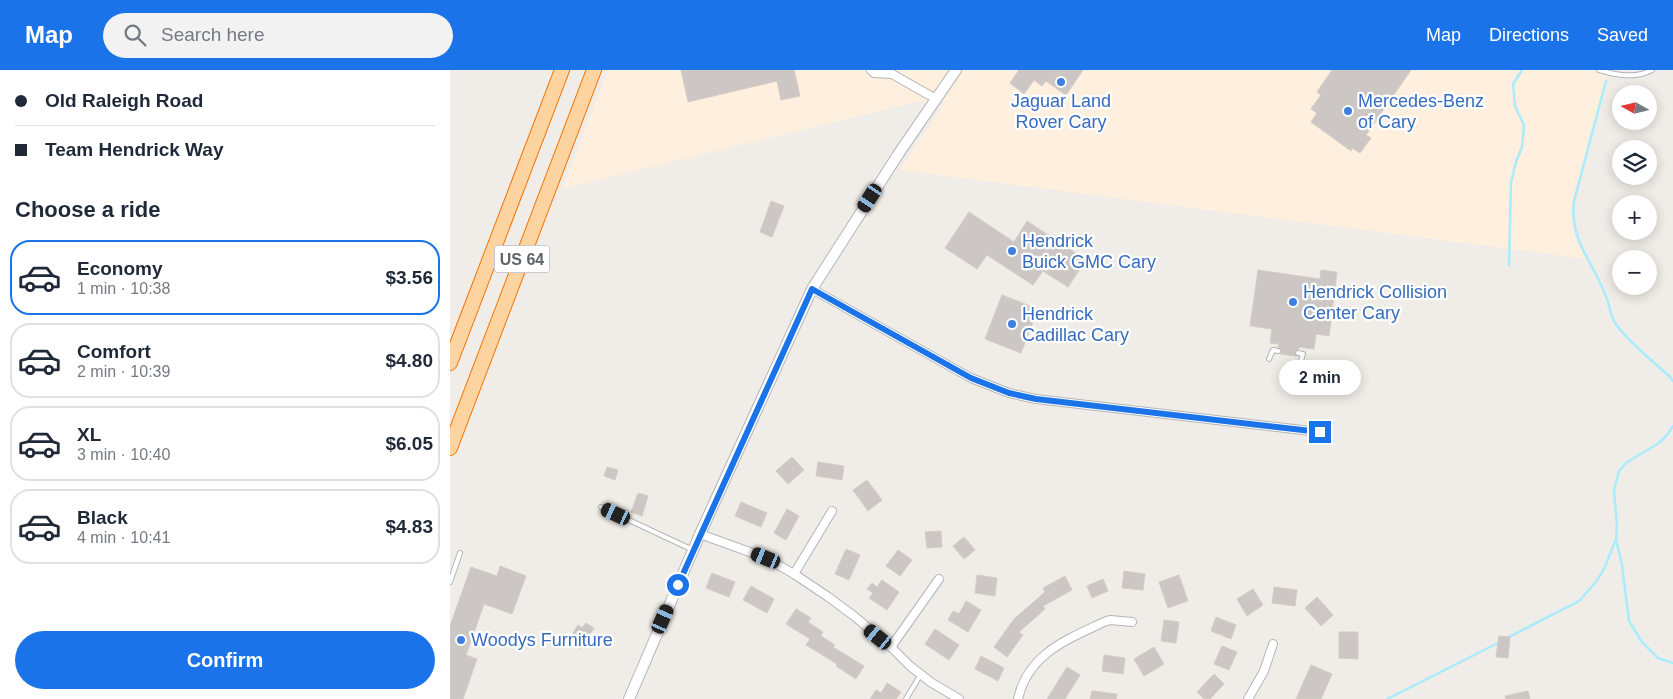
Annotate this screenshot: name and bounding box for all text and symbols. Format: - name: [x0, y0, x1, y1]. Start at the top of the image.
- search box: [103, 13, 453, 58]
- text: Map: [25, 21, 73, 48]
- icon: search: [121, 21, 149, 49]
- text: Search here: [161, 24, 265, 45]
- text: Map: [1426, 25, 1461, 45]
- text: Directions: [1489, 25, 1569, 45]
- text: Saved: [1597, 25, 1648, 45]
- marker: Jaguar Land Rover Cary: [1055, 76, 1067, 88]
- north arrow: [1612, 85, 1658, 130]
- map controls: [1612, 85, 1657, 295]
- text: Old Raleigh Road: [45, 90, 203, 111]
- place label: Jaguar Land Rover Cary: [1011, 91, 1111, 132]
- place label: Mercedes-Benz of Cary: [1358, 91, 1484, 132]
- marker: Mercedes-Benz of Cary: [1342, 105, 1354, 117]
- text: Team Hendrick Way: [45, 139, 223, 160]
- button: layers: [1612, 140, 1657, 185]
- car: [855, 181, 884, 215]
- button: +: [1612, 195, 1657, 240]
- text: Choose a ride: [15, 197, 160, 222]
- place label: Hendrick Buick GMC Cary: [1022, 231, 1156, 272]
- road number: US 64: [494, 245, 550, 272]
- marker: Hendrick Buick GMC Cary: [1006, 245, 1018, 257]
- button: −: [1612, 250, 1657, 295]
- icon: car: [17, 255, 62, 300]
- text: Economy: [77, 258, 163, 279]
- text: $3.56: [385, 267, 433, 288]
- text: 1 min · 10:38: [77, 280, 170, 297]
- place label: Hendrick Collision Center Cary: [1303, 282, 1447, 323]
- marker: Hendrick Collision Center Cary: [1287, 296, 1299, 308]
- place label: Hendrick Cadillac Cary: [1022, 304, 1129, 345]
- marker: Hendrick Cadillac Cary: [1006, 318, 1018, 330]
- icon: car: [17, 338, 62, 383]
- text: Comfort: [77, 341, 151, 362]
- text: $4.80: [385, 350, 433, 371]
- callout: 2 min: [1279, 360, 1361, 394]
- text: 2 min · 10:39: [77, 363, 170, 380]
- text: 2 min: [1299, 369, 1341, 386]
- icon: car: [17, 421, 62, 466]
- route end: [1309, 421, 1331, 443]
- text: XL: [77, 424, 101, 445]
- text: $6.05: [385, 433, 433, 454]
- text: 3 min · 10:40: [77, 446, 170, 463]
- car: [599, 501, 632, 527]
- icon: car: [17, 504, 62, 549]
- text: Black: [77, 507, 128, 528]
- text: $4.83: [385, 516, 433, 537]
- text: 4 min · 10:41: [77, 529, 170, 546]
- car: [749, 545, 782, 571]
- route start: [667, 574, 689, 596]
- car: [650, 602, 675, 636]
- car: [861, 622, 894, 652]
- place label: Woodys Furniture: [471, 630, 613, 650]
- button: Confirm: [15, 631, 435, 689]
- marker: Woodys Furniture: [455, 634, 467, 646]

